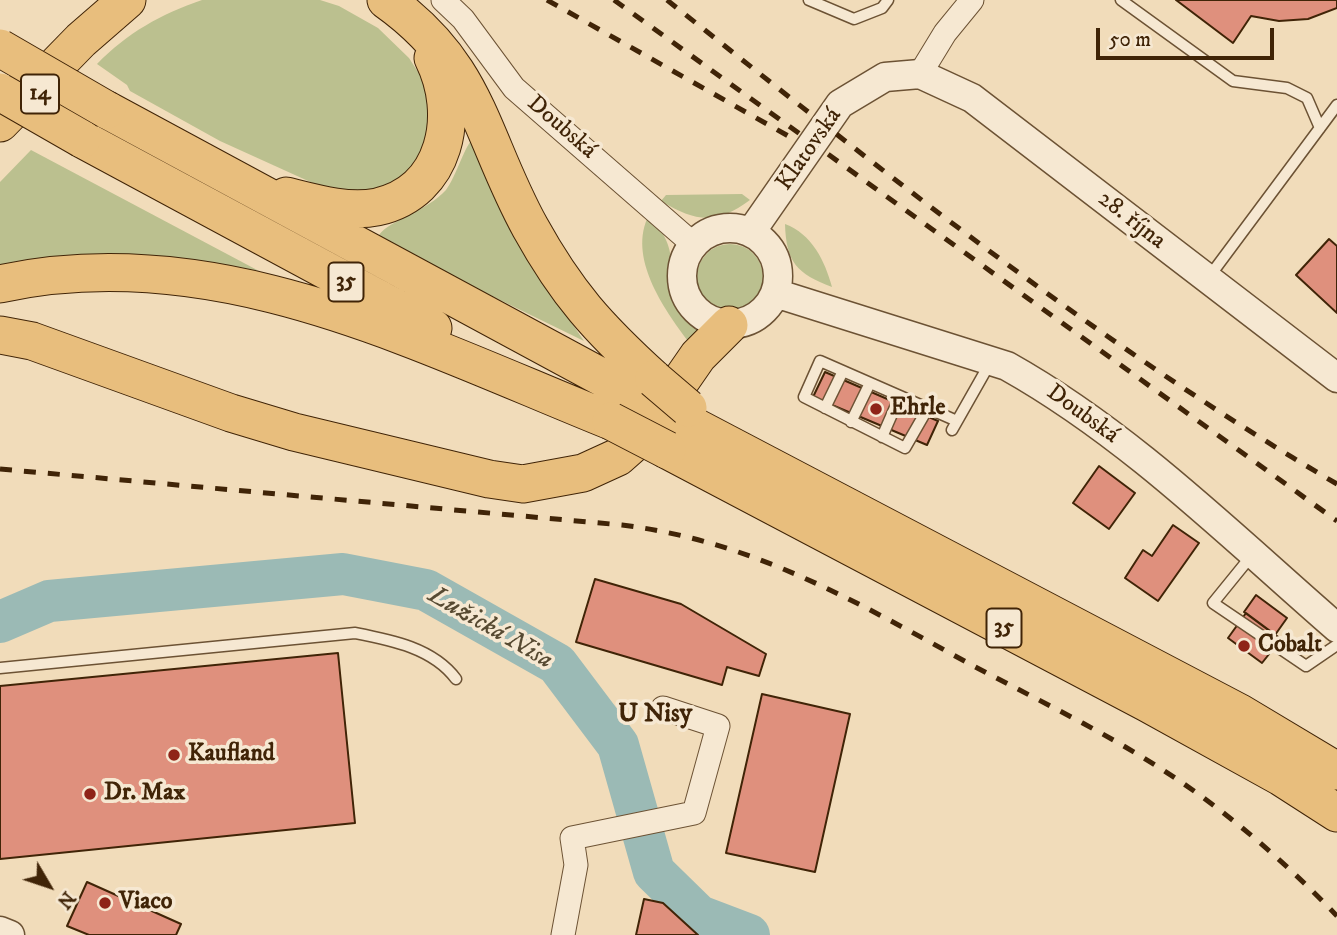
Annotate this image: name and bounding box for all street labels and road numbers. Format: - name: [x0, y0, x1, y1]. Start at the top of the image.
- road number: 14: [21, 74, 59, 114]
- street label: Doubská: [520, 90, 602, 166]
- street label: Klatovská: [771, 103, 849, 197]
- street label: 28. října: [1091, 186, 1171, 256]
- road number: 35: [328, 262, 364, 302]
- street label: Doubská: [1040, 379, 1124, 451]
- road number: 35: [986, 608, 1021, 648]

